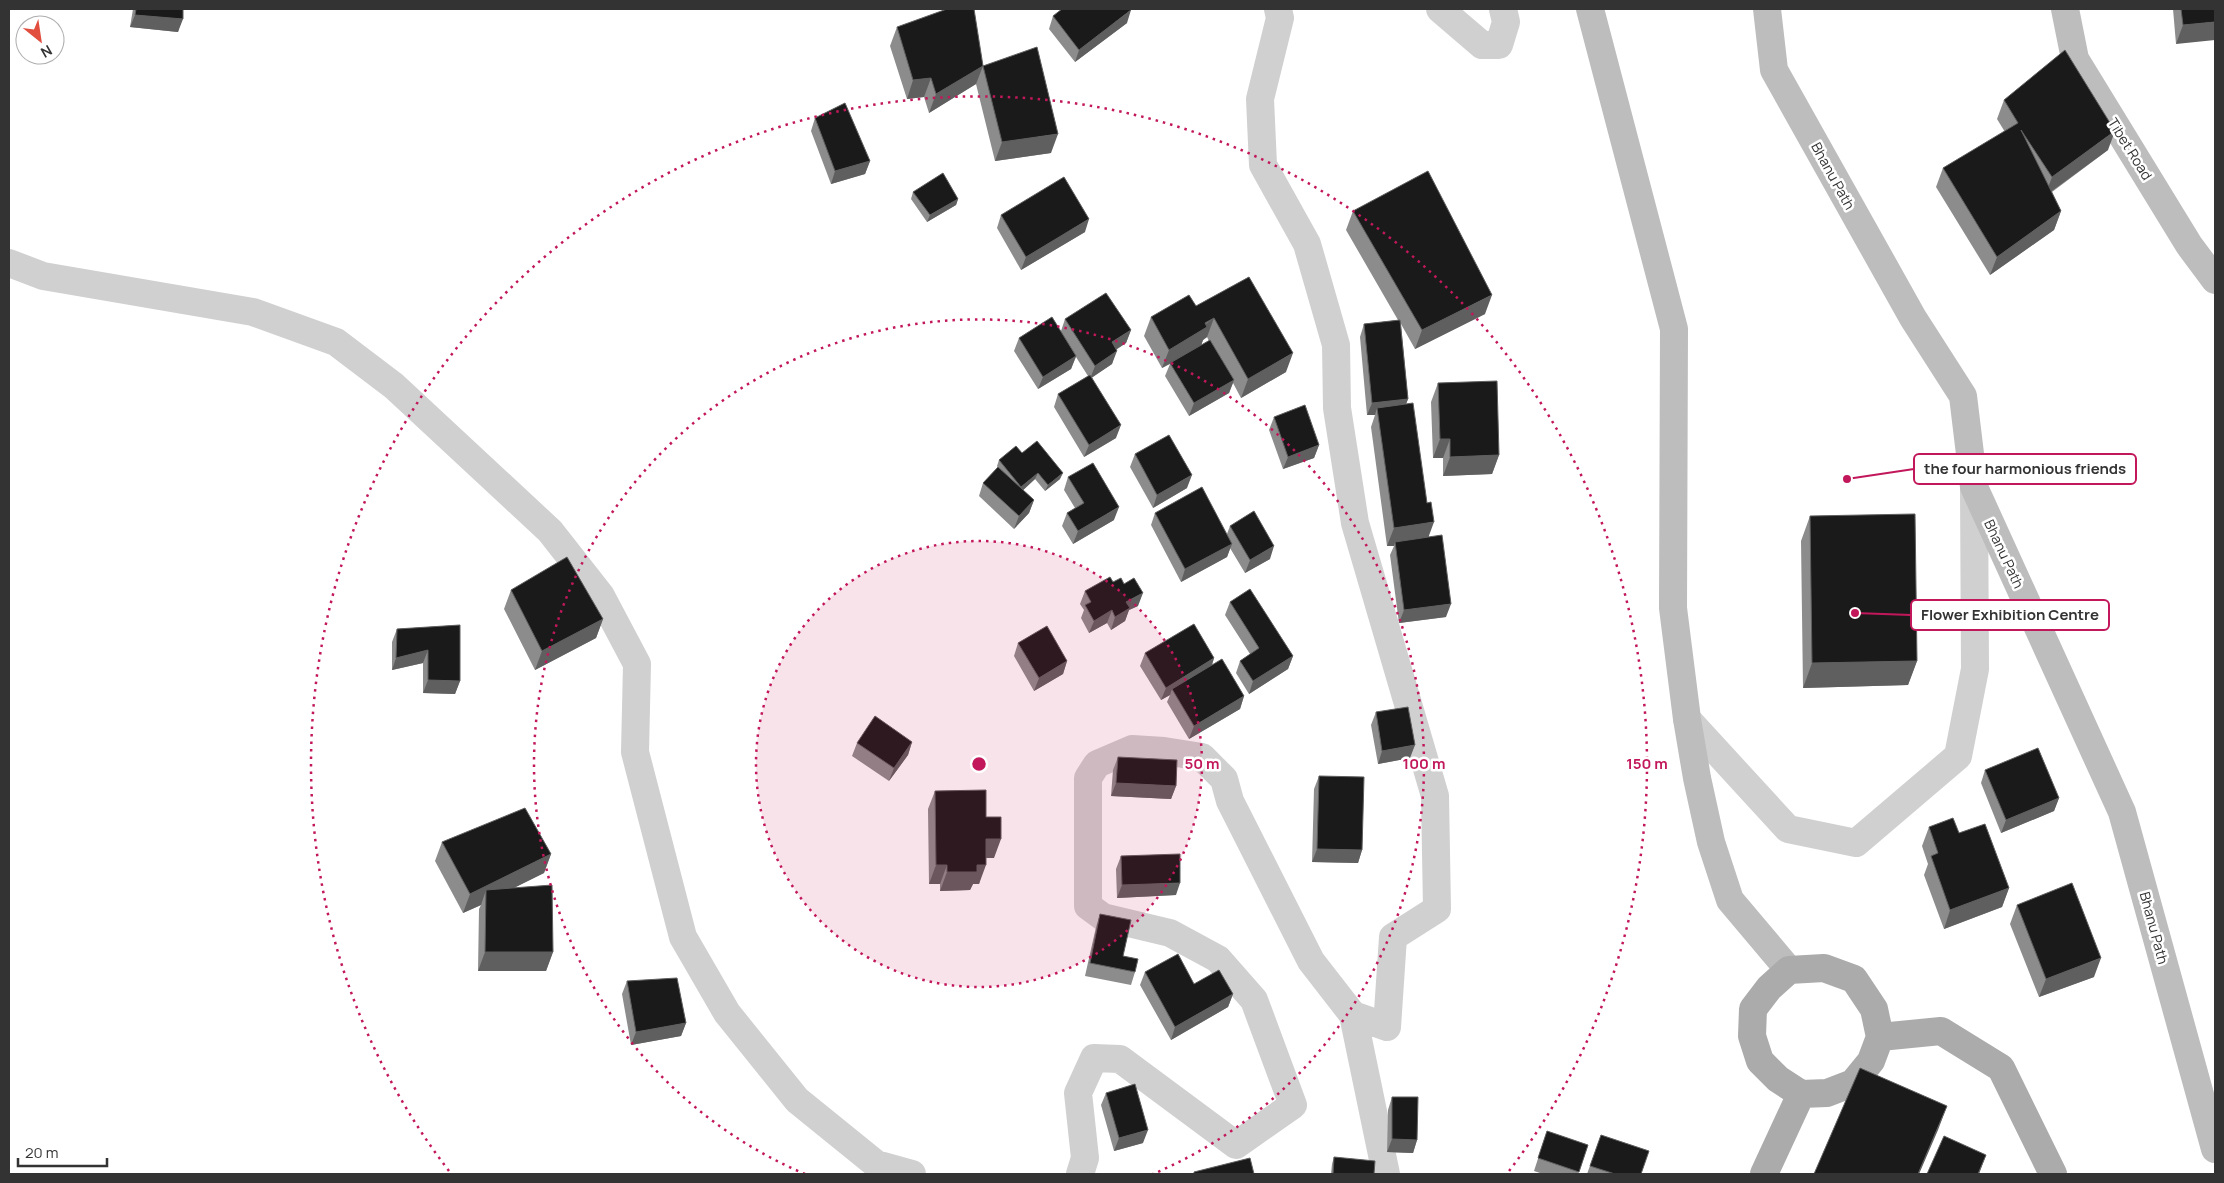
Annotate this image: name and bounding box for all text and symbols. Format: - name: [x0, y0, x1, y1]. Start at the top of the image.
- north arrow: [15, 15, 65, 65]
- text: N: [38, 41, 56, 62]
- street label: Tibet Road: [2104, 114, 2157, 183]
- street label: Bhanu Path: [1807, 139, 1860, 213]
- callout: the four harmonious friends: [1914, 454, 2136, 484]
- text: the four harmonious friends: [1924, 458, 2126, 479]
- street label: Bhanu Path: [1980, 516, 2029, 591]
- callout: Flower Exhibition Centre: [1911, 600, 2109, 630]
- text: Flower Exhibition Centre: [1921, 604, 2099, 625]
- text: 50 m: [1184, 753, 1220, 774]
- text: 100 m: [1403, 753, 1445, 774]
- text: 150 m: [1626, 753, 1668, 774]
- centre of rings: [970, 755, 988, 773]
- street label: Bhanu Path: [2136, 890, 2173, 966]
- scale bar: [18, 1136, 106, 1168]
- text: 20 m: [25, 1142, 58, 1163]

